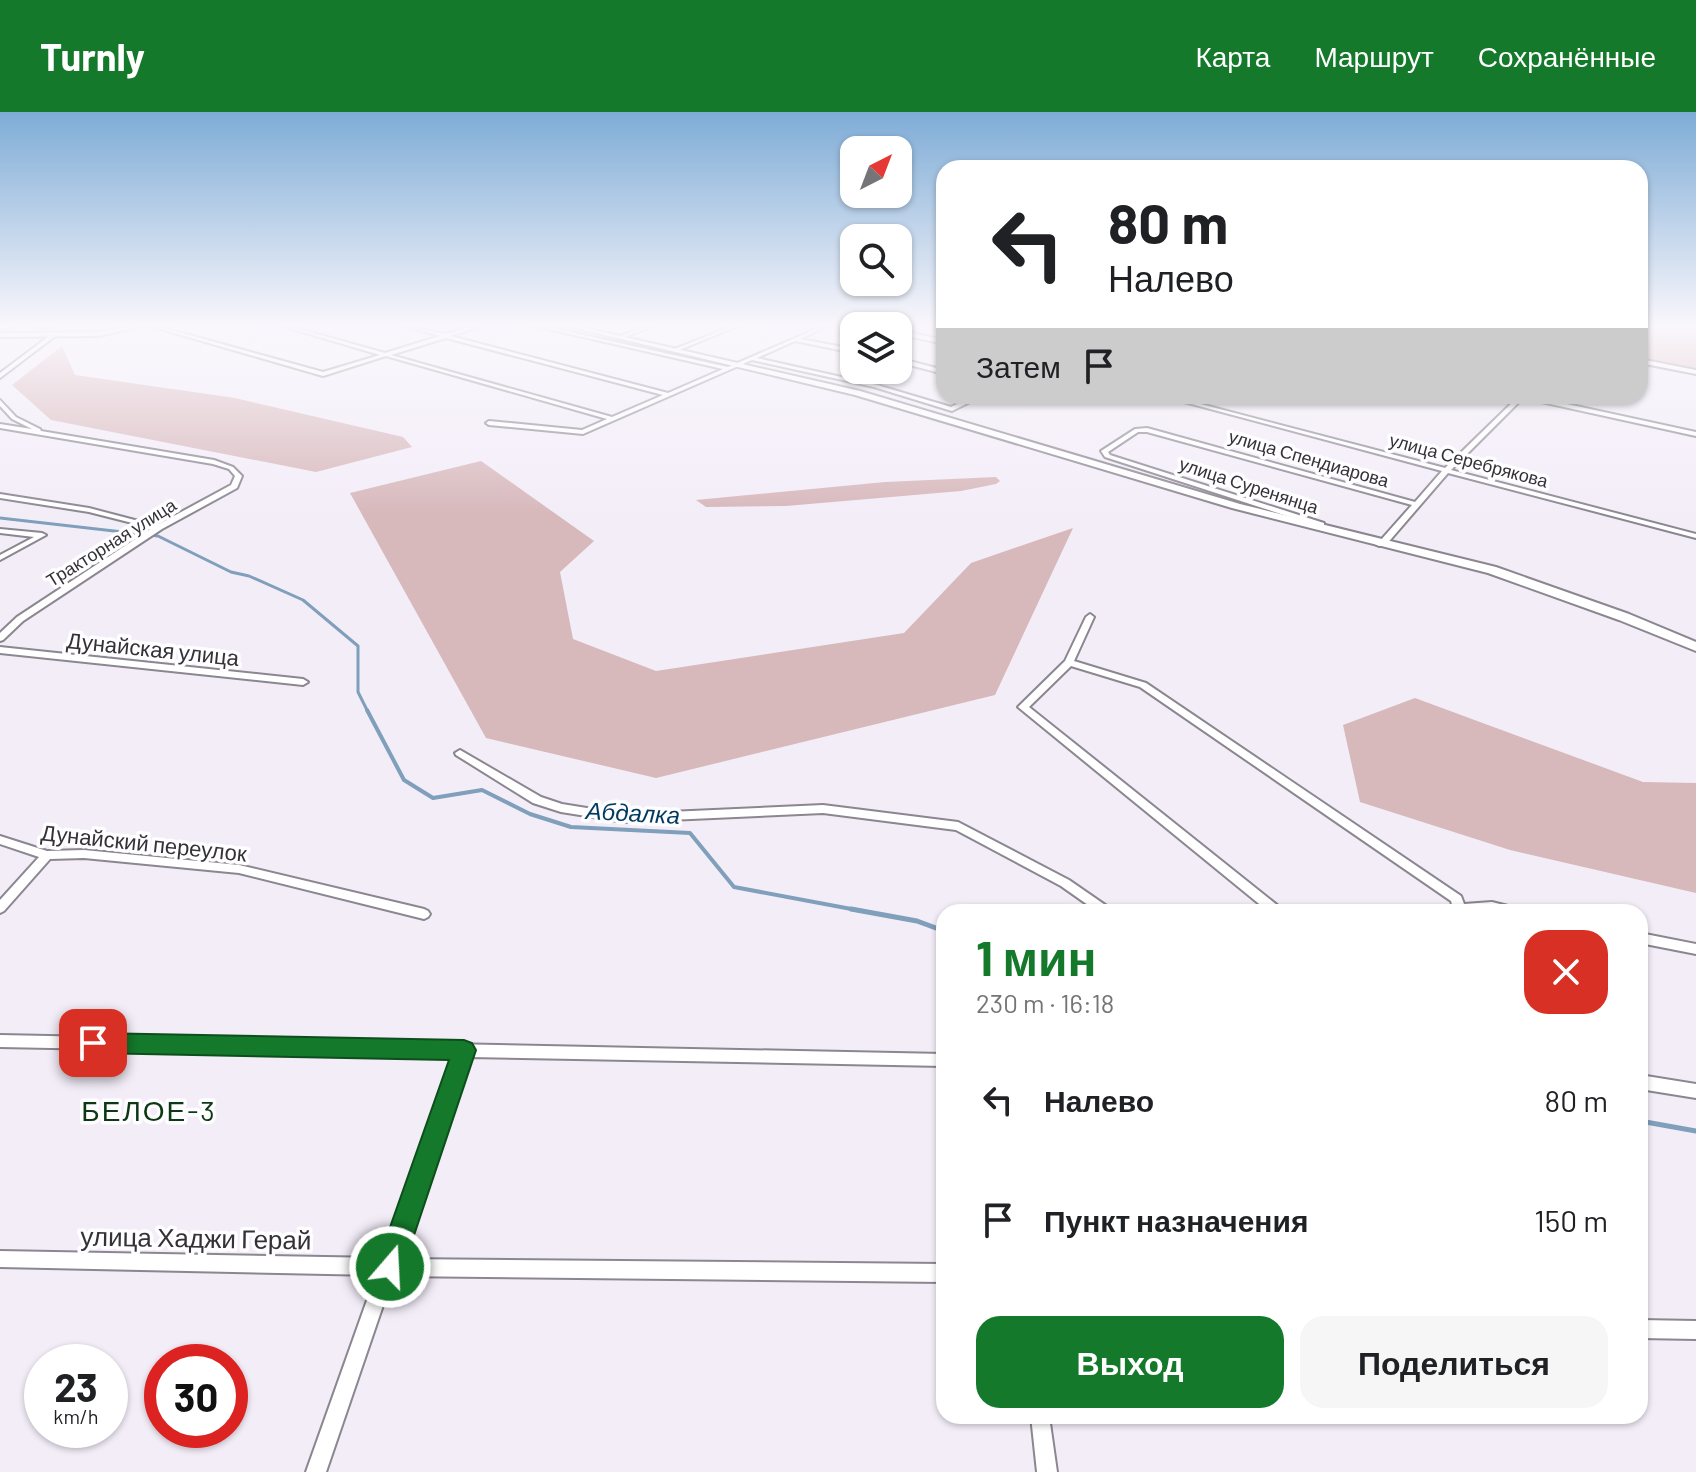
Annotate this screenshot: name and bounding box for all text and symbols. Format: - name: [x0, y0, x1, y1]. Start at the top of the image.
- text: Turnly: [40, 33, 145, 79]
- text: Карта: [1195, 39, 1270, 73]
- text: Маршрут: [1314, 39, 1434, 73]
- text: Сохранённые: [1478, 39, 1656, 73]
- north arrow: [840, 136, 912, 208]
- map controls: [840, 136, 912, 384]
- text: 80 m: [1108, 188, 1228, 255]
- icon: left: [976, 192, 1080, 296]
- button: search: [840, 224, 912, 296]
- text: Налево: [1108, 256, 1234, 299]
- button: layers: [840, 312, 912, 384]
- icon: arrive: [1077, 344, 1121, 388]
- text: Затем: [976, 348, 1061, 384]
- street label: улица Спендиарова: [1226, 425, 1393, 492]
- street label: улица Серебрякова: [1387, 428, 1552, 492]
- street label: улица Суренянца: [1177, 452, 1322, 518]
- street label: Тракторная улица: [42, 493, 181, 591]
- street label: Дунайская улица: [65, 626, 241, 671]
- water label: Абдалка: [583, 795, 681, 829]
- street label: Дунайский переулок: [40, 818, 248, 867]
- text: 1 мин: [976, 928, 1097, 986]
- button: close: [1524, 930, 1608, 1014]
- text: 230 m · 16:18: [976, 987, 1114, 1018]
- pin: [59, 1009, 127, 1077]
- icon: arrive: [71, 1021, 115, 1065]
- icon: left: [976, 1078, 1020, 1122]
- text: Налево: [1044, 1082, 1154, 1118]
- text: 80 m: [1545, 1082, 1608, 1118]
- district label: БЕЛОЕ-3: [81, 1093, 217, 1127]
- icon: arrive: [976, 1198, 1020, 1242]
- text: Пункт назначения: [1044, 1202, 1308, 1238]
- text: 150 m: [1534, 1202, 1608, 1238]
- street label: улица Хаджи Герай: [80, 1219, 312, 1255]
- position arrow: [348, 1225, 432, 1309]
- button: Выход: [976, 1316, 1284, 1408]
- button: Поделиться: [1300, 1316, 1608, 1408]
- speed limit sign: 30: [144, 1344, 248, 1448]
- text: 23: [54, 1362, 98, 1410]
- text: km/h: [53, 1404, 99, 1428]

